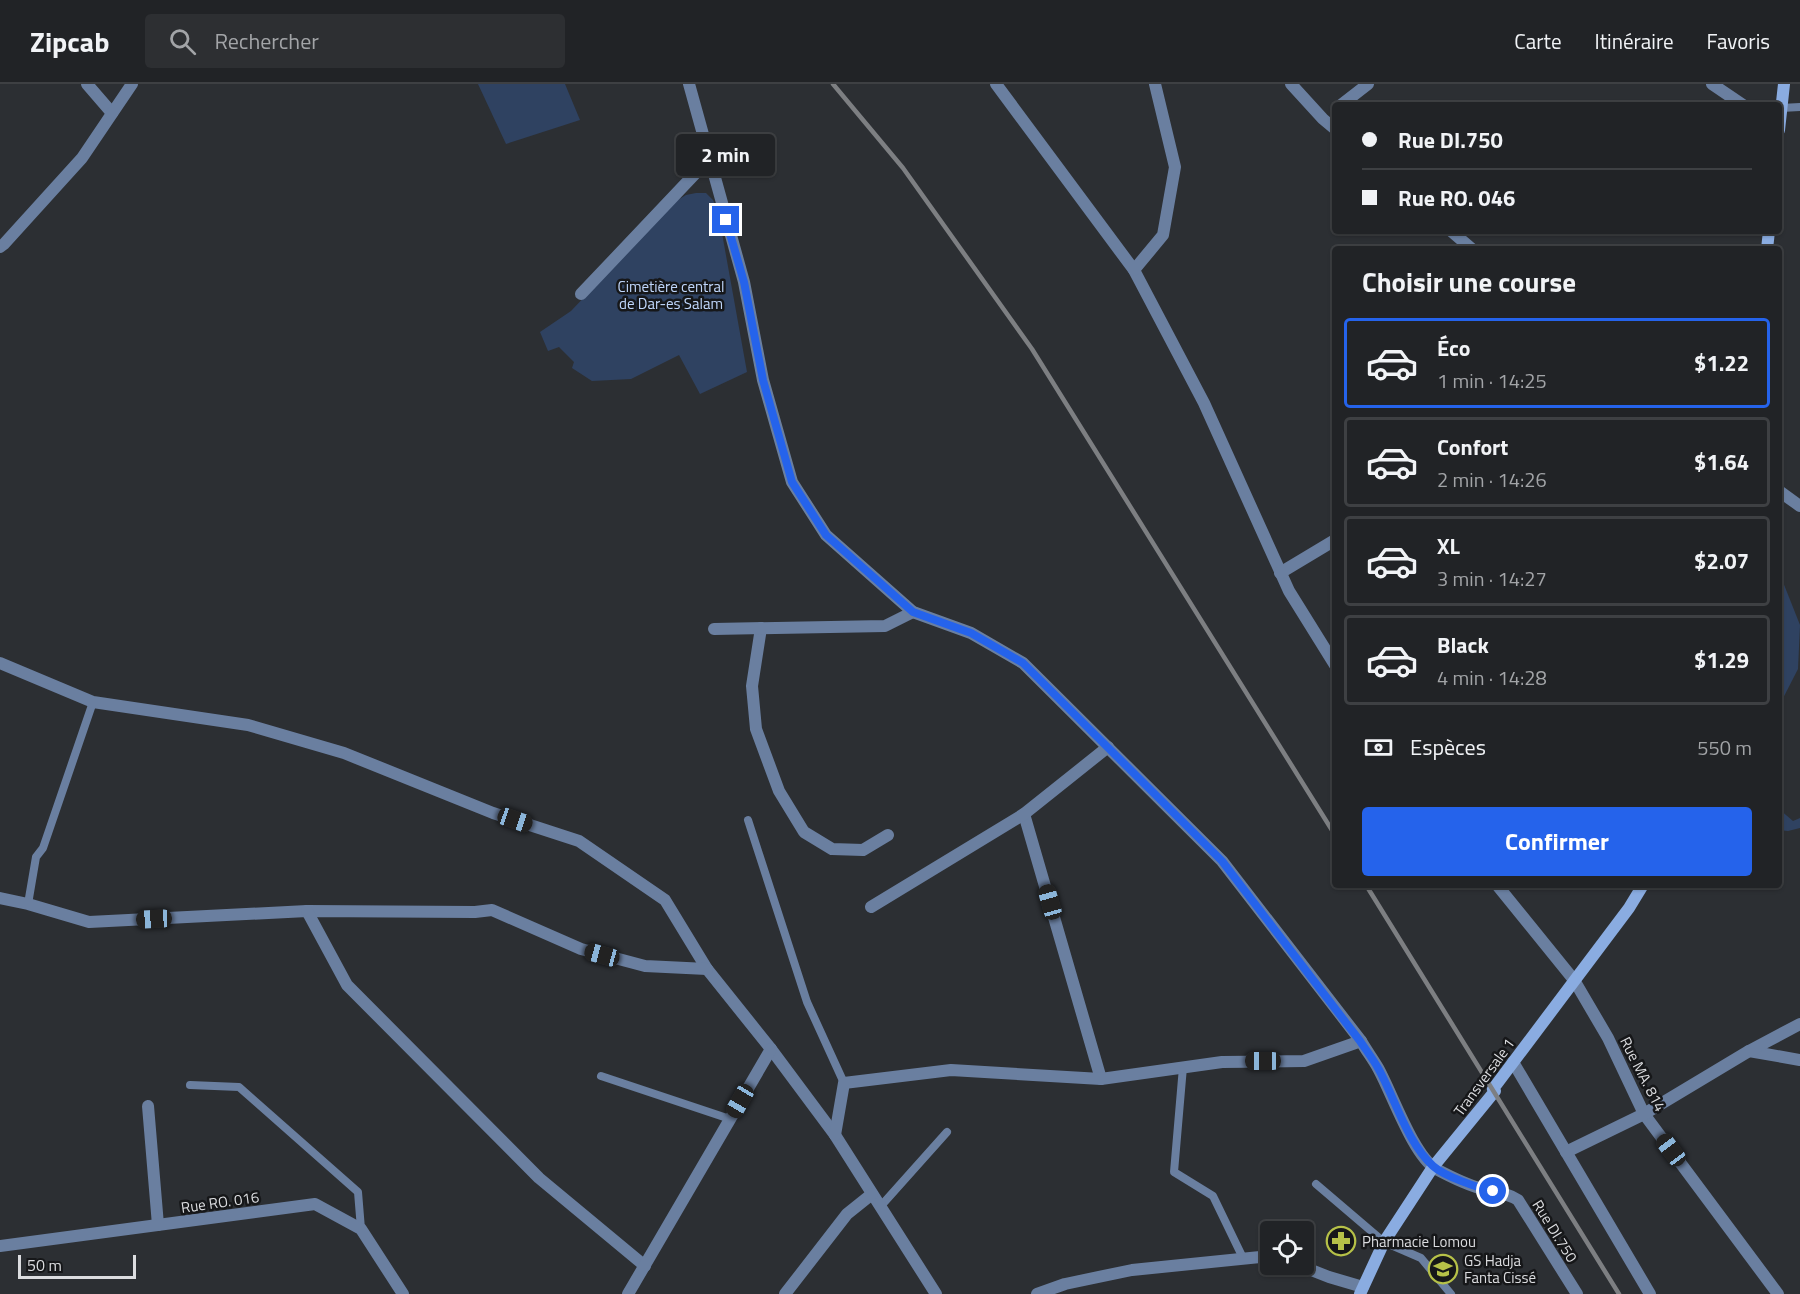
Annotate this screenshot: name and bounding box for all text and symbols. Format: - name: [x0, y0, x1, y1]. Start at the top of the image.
- search box: [145, 14, 565, 68]
- text: Zipcab: [30, 20, 109, 63]
- text: Rechercher: [214, 24, 319, 58]
- icon: search: [166, 25, 199, 58]
- text: Carte: [1514, 25, 1562, 57]
- text: Itinéraire: [1595, 25, 1674, 57]
- text: Favoris: [1707, 25, 1770, 57]
- text: Rue DI.750: [1398, 123, 1503, 157]
- callout: 2 min: [676, 133, 776, 175]
- text: 2 min: [701, 139, 750, 170]
- text: Rue RO. 046: [1398, 181, 1515, 215]
- route end: [712, 206, 739, 233]
- text: Choisir une course: [1362, 261, 1576, 302]
- park label: Cimetière central de Dar-es Salam: [617, 275, 725, 315]
- text: Éco: [1437, 331, 1470, 365]
- icon: car: [1365, 336, 1419, 390]
- text: $1.22: [1694, 346, 1749, 380]
- text: 1 min · 14:25: [1437, 365, 1547, 396]
- text: Confort: [1437, 430, 1508, 464]
- icon: car: [1365, 435, 1419, 489]
- text: $1.64: [1694, 445, 1749, 479]
- text: 2 min · 14:26: [1437, 464, 1547, 495]
- text: XL: [1437, 529, 1460, 563]
- icon: car: [1365, 534, 1419, 588]
- text: $2.07: [1694, 544, 1749, 578]
- text: 3 min · 14:27: [1437, 563, 1547, 594]
- text: Black: [1437, 628, 1489, 662]
- icon: car: [1365, 633, 1419, 687]
- text: $1.29: [1694, 643, 1749, 677]
- text: 4 min · 14:28: [1437, 662, 1547, 693]
- text: Espèces: [1410, 730, 1486, 764]
- icon: cash: [1362, 731, 1395, 764]
- text: 550 m: [1697, 732, 1752, 763]
- car: [495, 806, 535, 834]
- button: Confirmer: [1362, 807, 1752, 876]
- car: [1036, 882, 1064, 922]
- car: [136, 909, 172, 929]
- car: [582, 942, 622, 968]
- street label: Transversale 1: [1448, 1033, 1520, 1121]
- street label: Rue MA. 814: [1614, 1033, 1672, 1115]
- car: [1245, 1052, 1281, 1070]
- car: [723, 1081, 757, 1121]
- car: [1653, 1130, 1689, 1170]
- route start: [1479, 1177, 1506, 1204]
- street label: Rue RO. 016: [179, 1185, 261, 1219]
- street label: Rue DI.750: [1527, 1195, 1583, 1267]
- map controls: [1260, 1221, 1314, 1275]
- button: locate: [1260, 1221, 1314, 1275]
- pharmacy icon: Pharmacie Lomou: [1325, 1225, 1357, 1257]
- place label: Pharmacie Lomou: [1362, 1230, 1476, 1253]
- place label: GS Hadja Fanta Cissé: [1464, 1249, 1536, 1289]
- scale bar: [18, 1252, 136, 1280]
- text: 50 m: [27, 1253, 62, 1277]
- school or university icon: GS Hadja Fanta Cissé: [1427, 1253, 1459, 1285]

